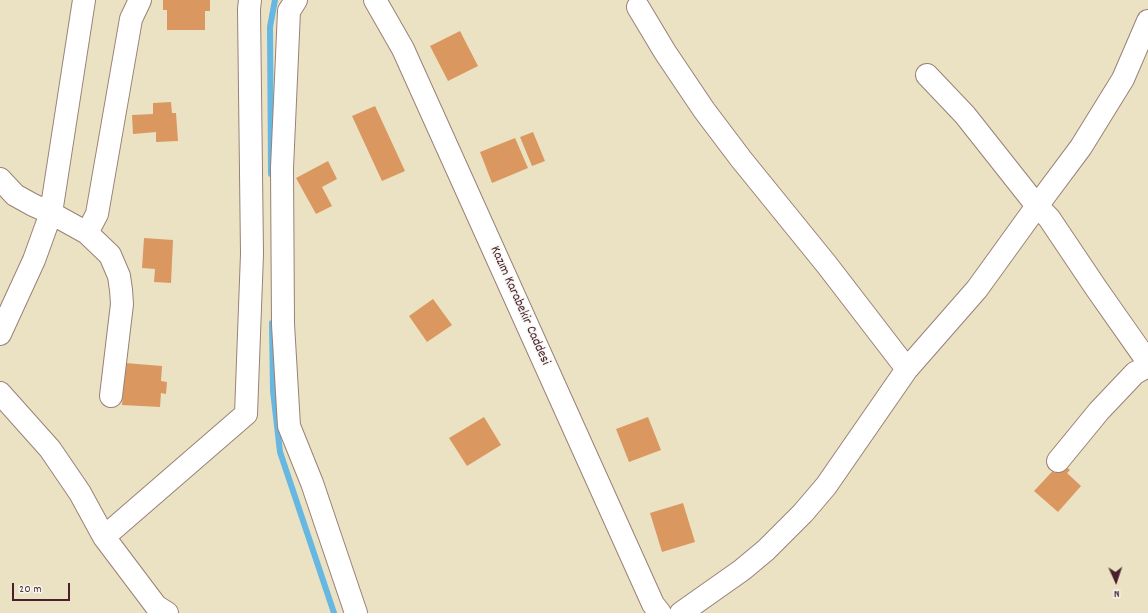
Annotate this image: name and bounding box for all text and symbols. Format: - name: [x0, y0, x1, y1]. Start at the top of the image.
- street label: Kazım Karabekir Caddesi: [485, 244, 553, 368]
- north arrow: [1096, 561, 1136, 601]
- scale bar: [14, 575, 72, 601]
- text: 20 m: [19, 581, 42, 598]
- text: N: [1113, 585, 1120, 601]

